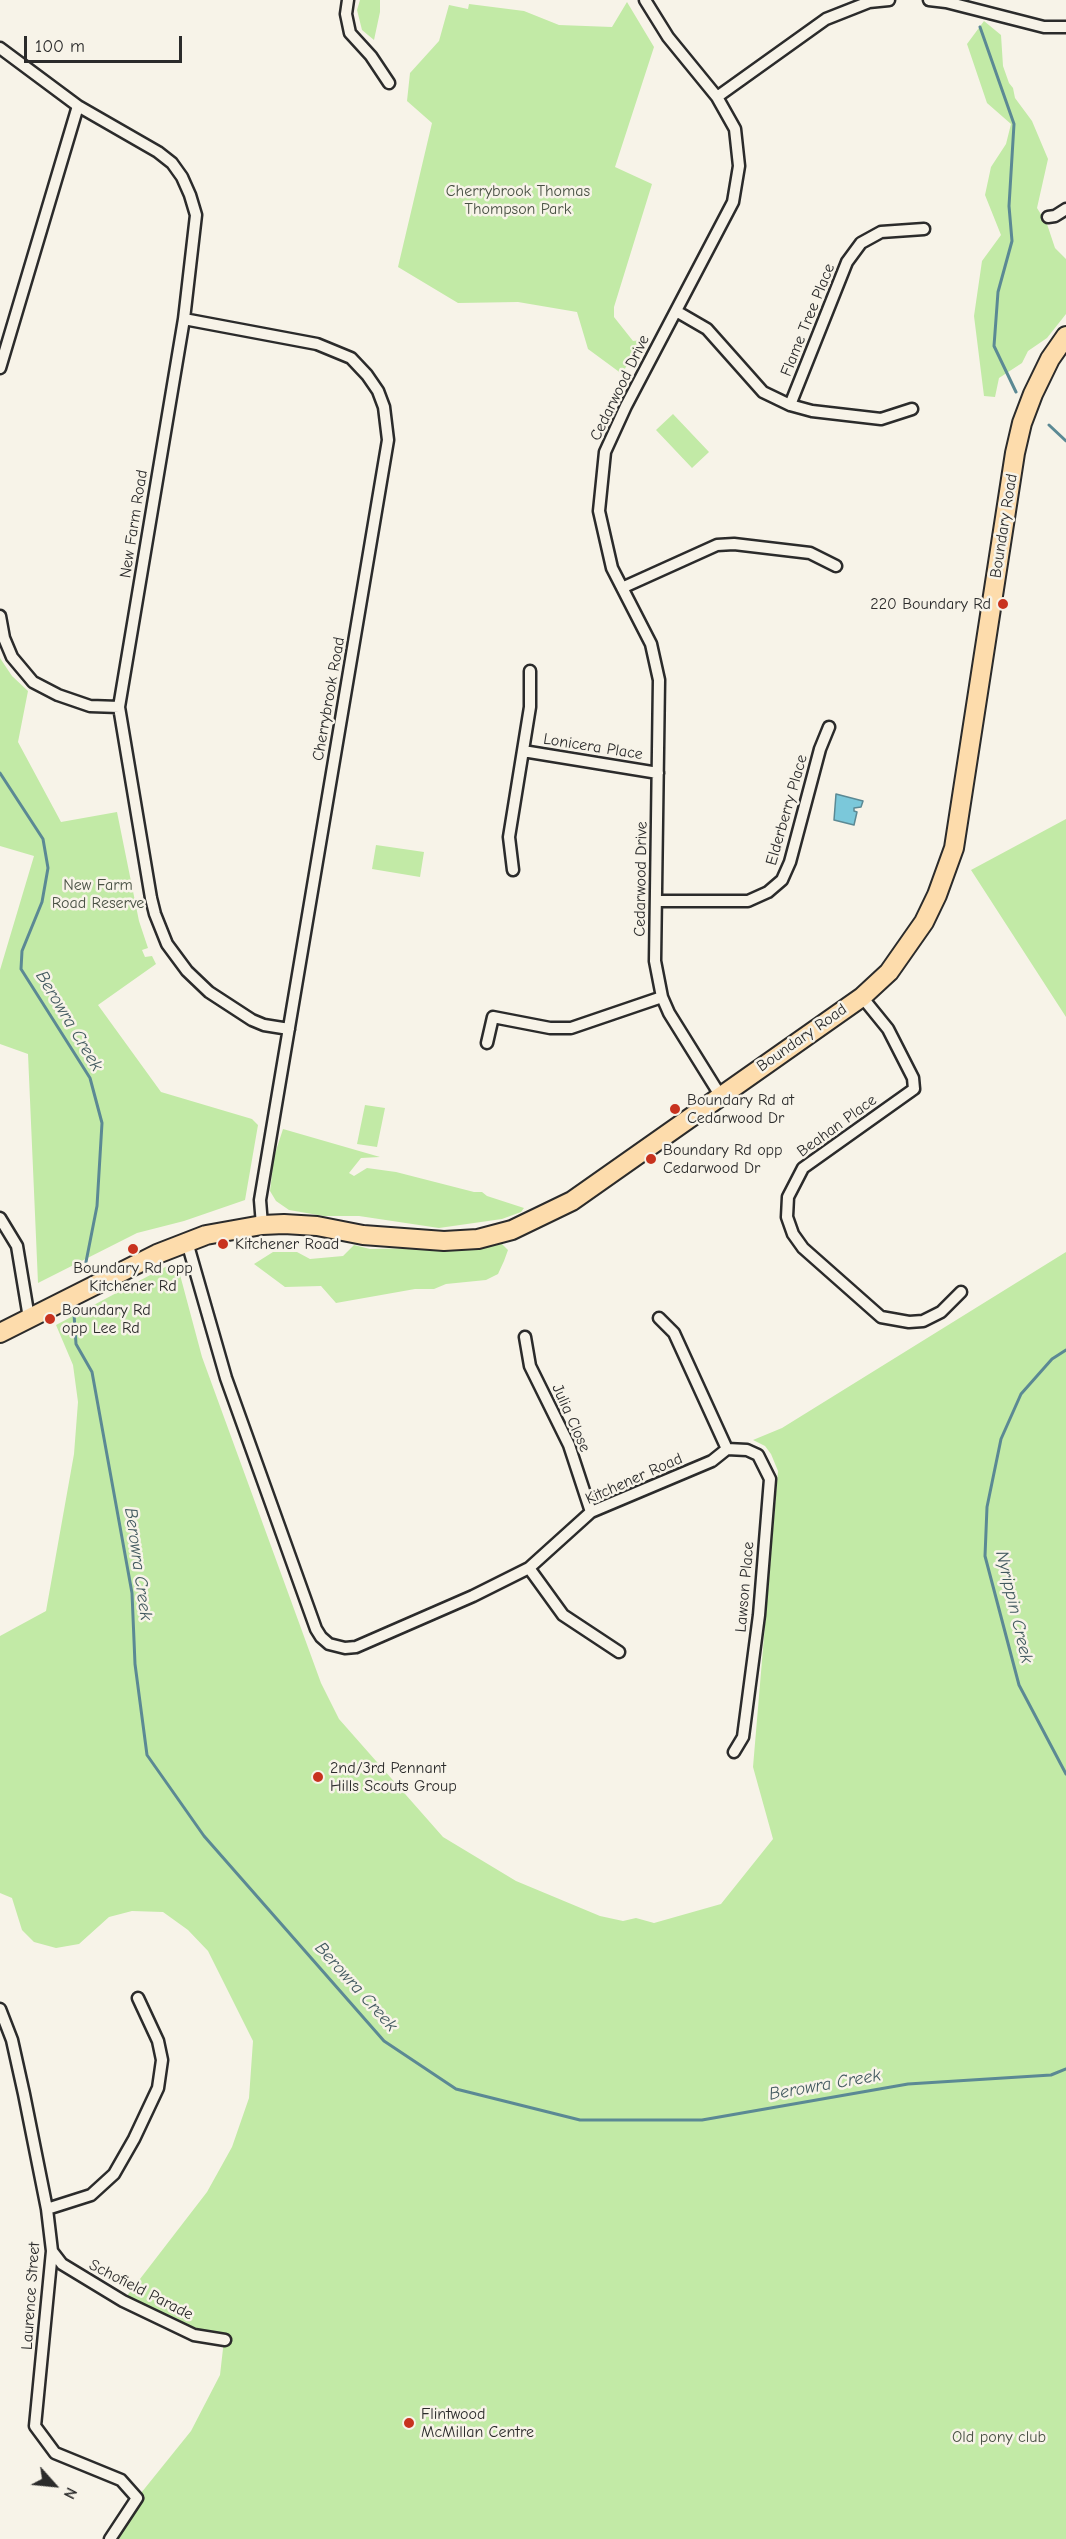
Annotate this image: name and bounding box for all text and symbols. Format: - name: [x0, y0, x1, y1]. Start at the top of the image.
- scale bar: [27, 24, 184, 62]
- text: 100 m: [35, 36, 85, 57]
- park label: Cherrybrook Thomas Thompson Park: [446, 181, 590, 219]
- street label: Flame Tree Place: [777, 261, 839, 379]
- street label: Cedarwood Drive: [586, 332, 654, 444]
- street label: New Farm Road: [116, 468, 152, 580]
- street label: Boundary Road: [986, 472, 1022, 580]
- place label: 220 Boundary Rd: [870, 594, 991, 614]
- marker: 220 Boundary Rd: [996, 597, 1010, 611]
- street label: Cherrybrook Road: [309, 636, 349, 762]
- street label: Lonicera Place: [542, 730, 644, 764]
- street label: Elderberry Place: [762, 752, 812, 868]
- street label: Cedarwood Drive: [630, 821, 652, 937]
- park label: New Farm Road Reserve: [52, 875, 144, 913]
- water label: Berowra Creek: [31, 967, 107, 1075]
- street label: Boundary Road: [753, 1000, 851, 1076]
- place label: Boundary Rd at Cedarwood Dr: [687, 1090, 794, 1128]
- street label: Beahan Place: [793, 1091, 881, 1161]
- marker: Boundary Rd at Cedarwood Dr: [668, 1102, 682, 1116]
- place label: Boundary Rd opp Cedarwood Dr: [663, 1140, 783, 1178]
- marker: Boundary Rd opp Cedarwood Dr: [644, 1152, 658, 1166]
- place label: Kitchener Road: [235, 1234, 339, 1254]
- marker: Kitchener Road: [216, 1237, 230, 1251]
- marker: Boundary Rd opp Kitchener Rd: [126, 1242, 140, 1256]
- place label: Boundary Rd opp Kitchener Rd: [73, 1258, 193, 1296]
- place label: Boundary Rd opp Lee Rd: [62, 1300, 151, 1338]
- marker: Boundary Rd opp Lee Rd: [43, 1312, 57, 1326]
- street label: Julia Close: [547, 1381, 595, 1455]
- street label: Kitchener Road: [583, 1449, 685, 1509]
- water label: Berowra Creek: [119, 1506, 157, 1622]
- street label: Lawson Place: [731, 1541, 759, 1633]
- water label: Nyrippin Creek: [991, 1549, 1037, 1665]
- place label: 2nd/3rd Pennant Hills Scouts Group: [330, 1758, 457, 1796]
- marker: 2nd/3rd Pennant Hills Scouts Group: [311, 1770, 325, 1784]
- water label: Berowra Creek: [310, 1938, 402, 2036]
- water label: Berowra Creek: [767, 2065, 883, 2105]
- street label: Laurence Street: [18, 2241, 44, 2351]
- street label: Schofield Parade: [86, 2255, 196, 2325]
- place label: Flintwood McMillan Centre: [421, 2404, 534, 2442]
- marker: Flintwood McMillan Centre: [402, 2416, 416, 2430]
- park label: Old pony club: [952, 2427, 1046, 2447]
- north arrow: [24, 2455, 84, 2515]
- text: N: [60, 2484, 80, 2502]

